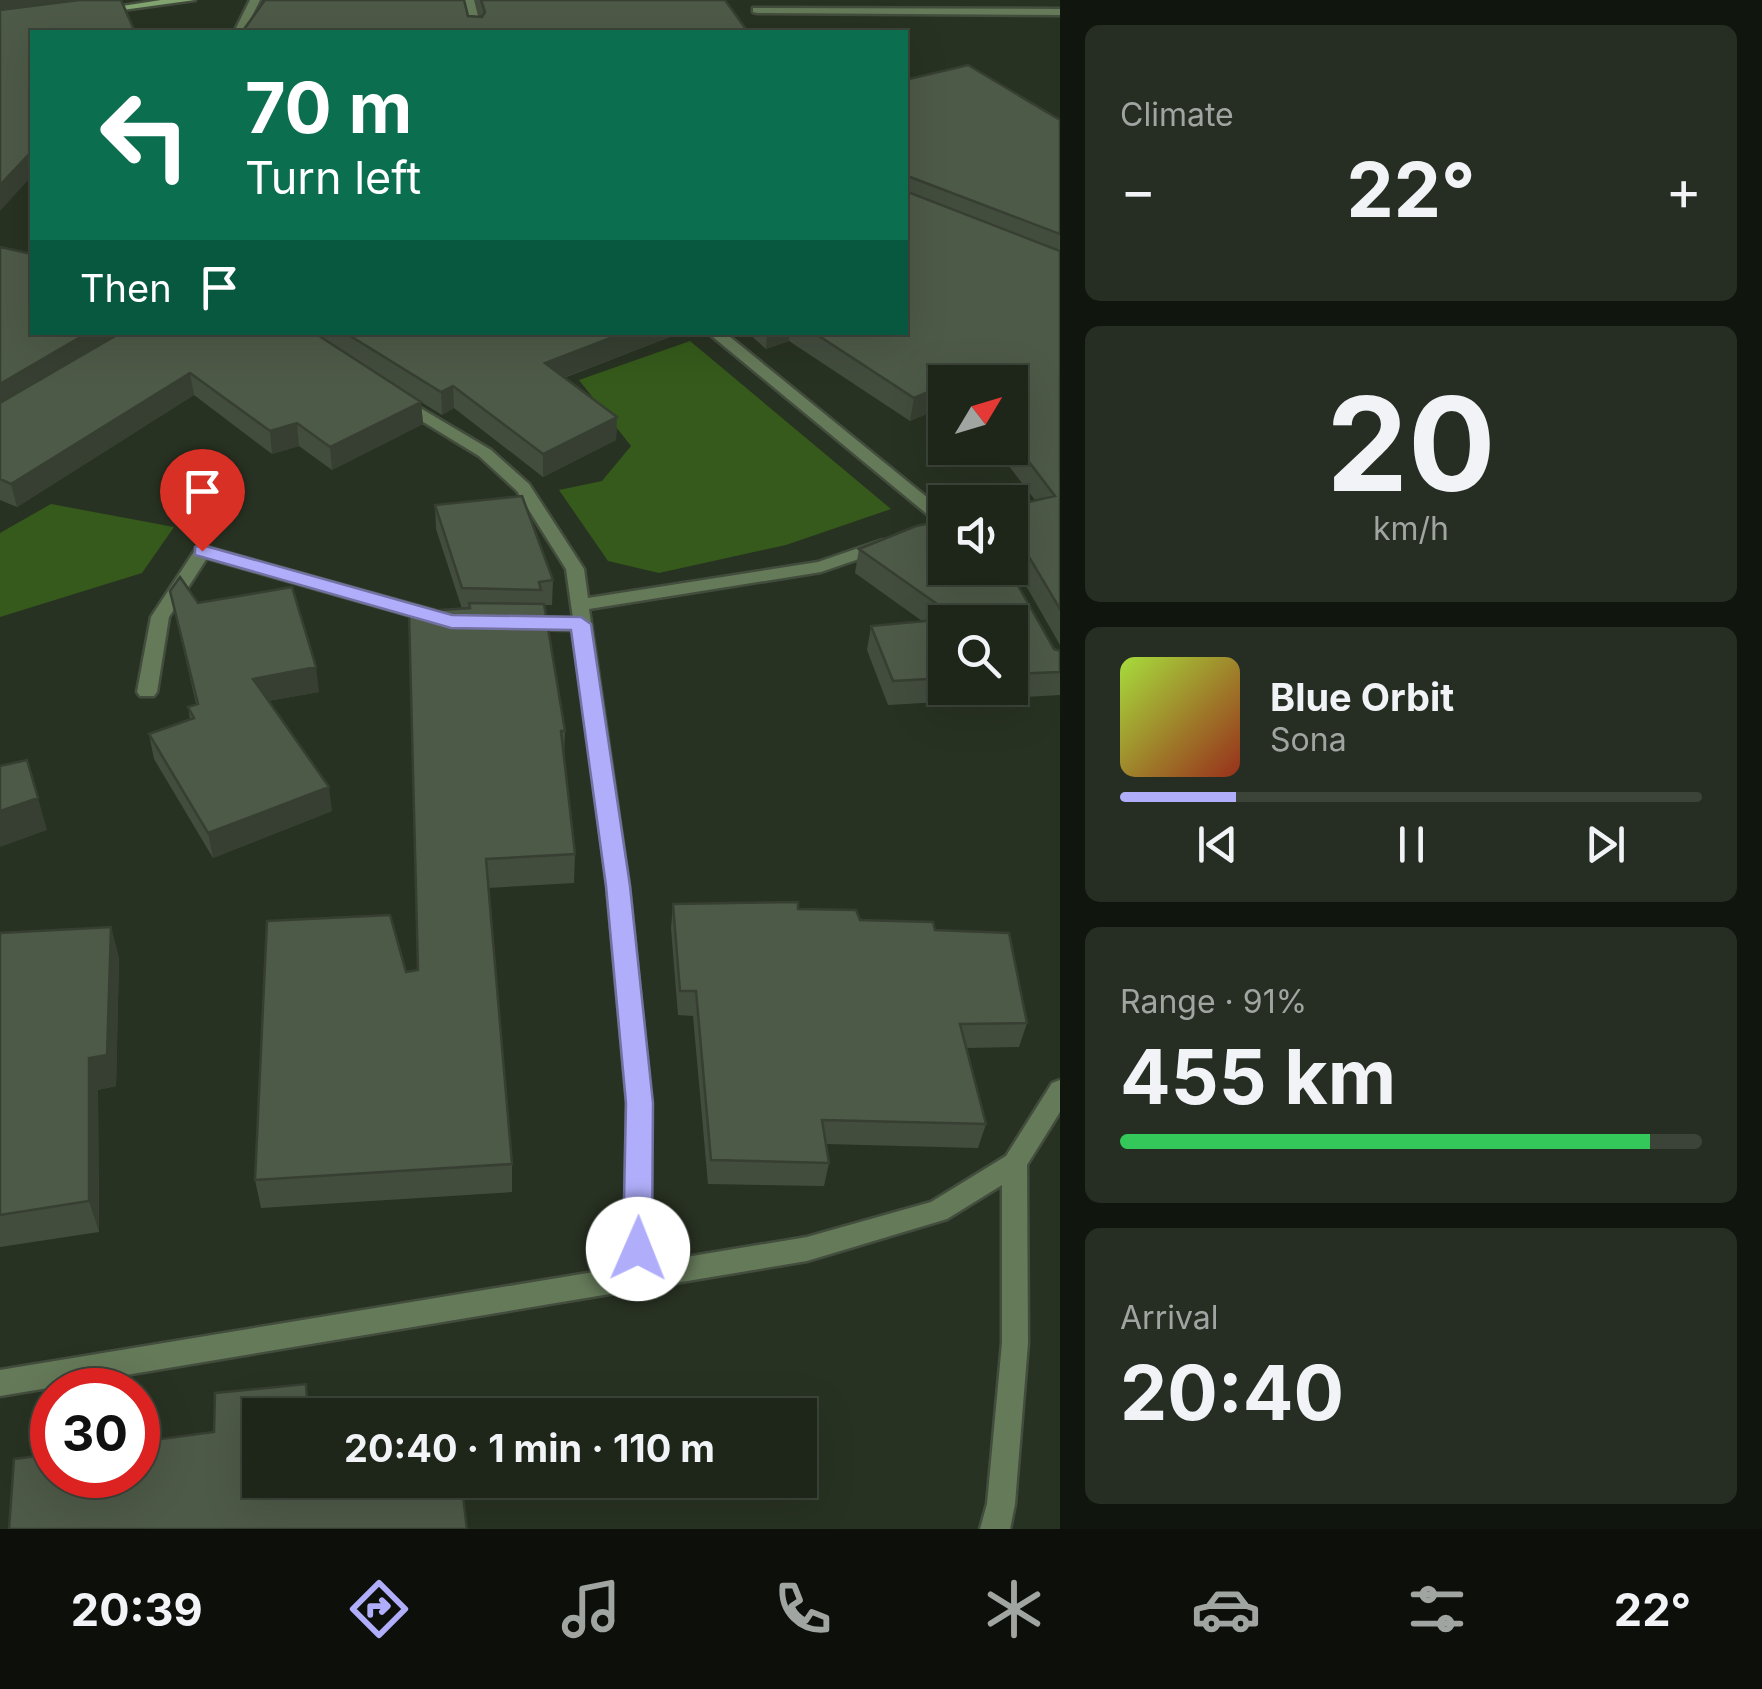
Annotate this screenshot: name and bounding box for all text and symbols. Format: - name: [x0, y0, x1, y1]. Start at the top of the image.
- text: 70 m: [245, 65, 412, 150]
- icon: left: [80, 70, 210, 200]
- text: Climate: [1120, 95, 1234, 134]
- text: 22°: [1347, 144, 1475, 235]
- text: Turn left: [245, 150, 421, 205]
- text: −: [1120, 157, 1156, 223]
- text: +: [1666, 157, 1702, 223]
- icon: arrive: [192, 260, 247, 315]
- text: Then: [80, 265, 172, 311]
- north arrow: [928, 365, 1028, 465]
- map controls: [928, 365, 1028, 705]
- text: 20: [1326, 365, 1496, 522]
- pin: [160, 449, 245, 552]
- icon: arrive: [175, 464, 230, 519]
- button: sound: [928, 485, 1028, 585]
- text: km/h: [1373, 509, 1449, 548]
- button: search: [928, 605, 1028, 705]
- text: Blue Orbit: [1270, 674, 1454, 720]
- text: Sona: [1270, 720, 1347, 759]
- icon: previous: [1190, 817, 1245, 872]
- icon: pause: [1384, 817, 1439, 872]
- icon: next: [1578, 817, 1633, 872]
- text: Range · 91%: [1120, 982, 1307, 1021]
- text: 455 km: [1120, 1031, 1396, 1122]
- position arrow: [586, 1197, 690, 1301]
- text: Arrival: [1120, 1298, 1218, 1337]
- text: 20:40: [1120, 1347, 1344, 1438]
- speed limit sign: 30: [30, 1368, 160, 1498]
- text: 20:40 · 1 min · 110 m: [344, 1425, 715, 1471]
- icon: directions: [344, 1574, 414, 1644]
- icon: music: [556, 1574, 626, 1644]
- icon: phone: [768, 1574, 838, 1644]
- icon: climate: [979, 1574, 1049, 1644]
- icon: car: [1191, 1574, 1261, 1644]
- icon: filters: [1402, 1574, 1472, 1644]
- text: 20:39: [71, 1582, 203, 1637]
- text: 22°: [1614, 1582, 1691, 1637]

